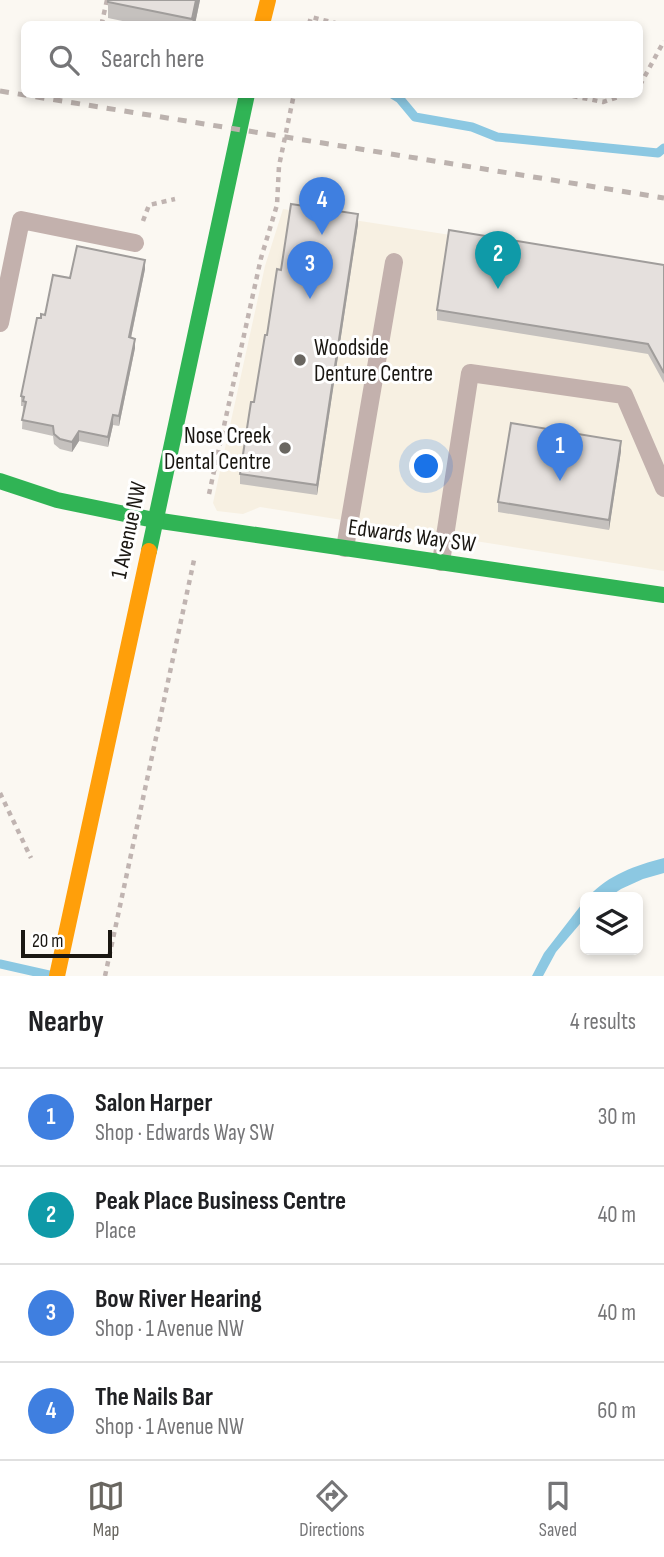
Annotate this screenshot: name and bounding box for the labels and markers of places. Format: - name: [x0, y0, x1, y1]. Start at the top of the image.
- pin: 4: [299, 177, 345, 235]
- pin: 2: [475, 231, 521, 289]
- pin: 3: [287, 241, 333, 299]
- place label: Woodside Denture Centre: [314, 334, 433, 388]
- marker: Woodside Denture Centre: [292, 352, 308, 368]
- place label: Nose Creek Dental Centre: [164, 422, 271, 476]
- pin: 1: [537, 423, 583, 481]
- marker: Nose Creek Dental Centre: [277, 440, 293, 456]

